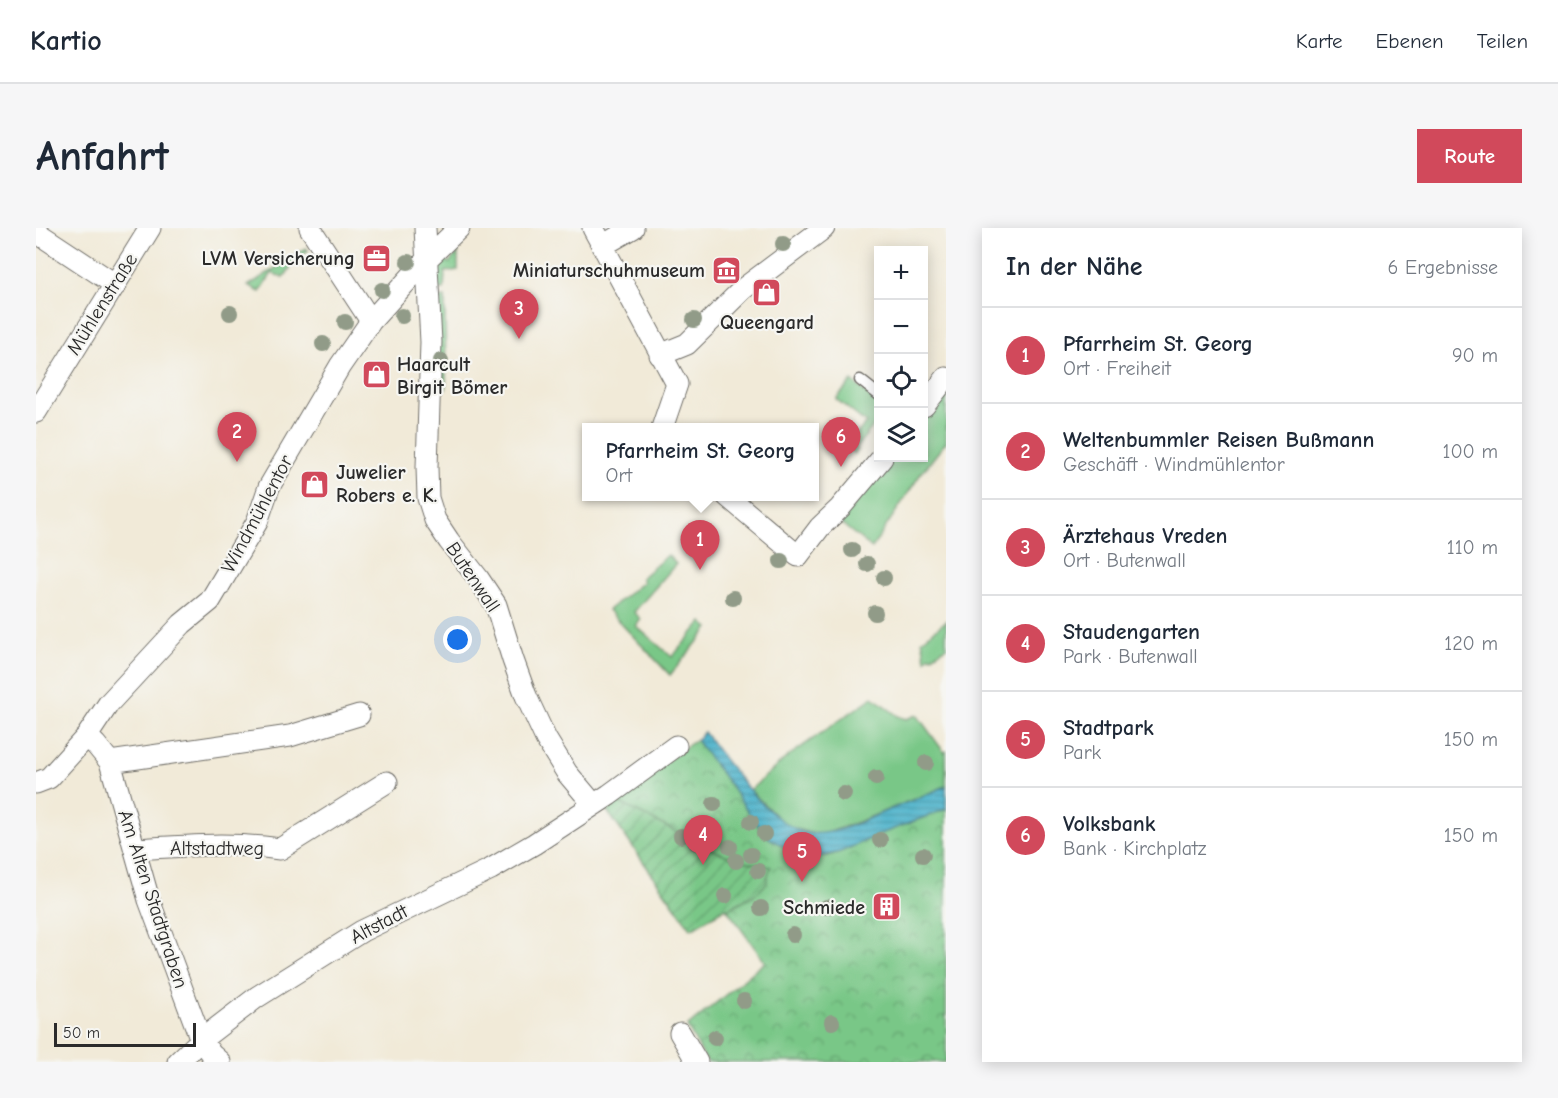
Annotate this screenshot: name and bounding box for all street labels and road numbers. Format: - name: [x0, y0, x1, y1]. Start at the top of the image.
- street label: Mühlenstraße: [62, 249, 142, 359]
- street label: Windmühlentor: [216, 451, 298, 577]
- street label: Butenwall: [441, 538, 505, 616]
- street label: Am Alten Stadtgraben: [113, 807, 193, 991]
- street label: Altstadtweg: [170, 837, 264, 860]
- street label: Altstadt: [346, 899, 413, 949]

